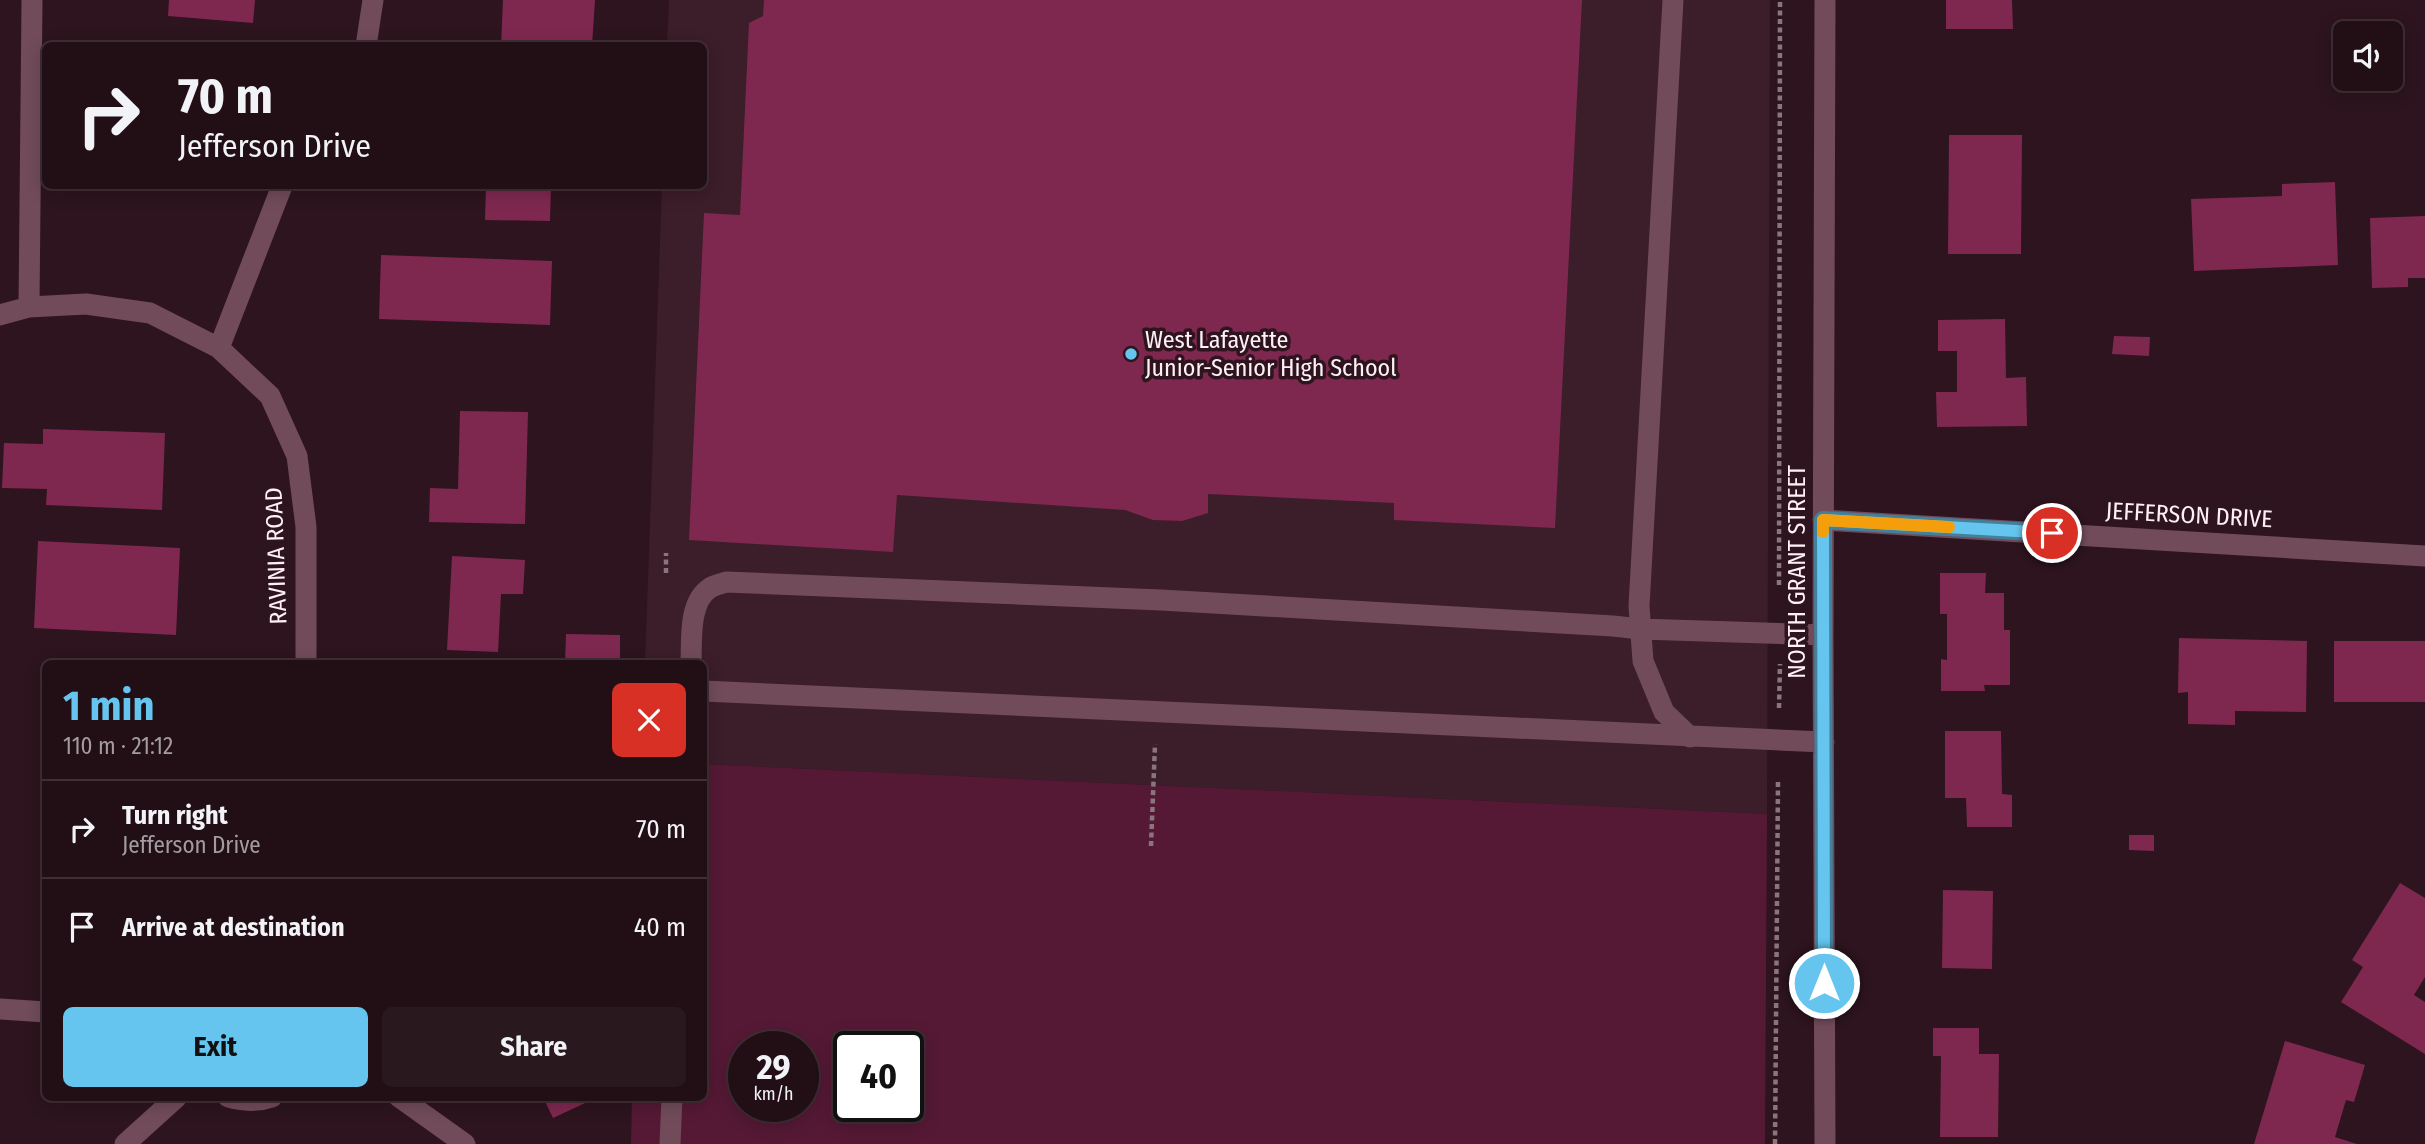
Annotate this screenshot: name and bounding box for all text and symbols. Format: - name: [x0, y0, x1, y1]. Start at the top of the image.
- map controls: [2333, 21, 2403, 91]
- button: sound: [2333, 21, 2403, 91]
- text: 70 m: [178, 67, 273, 126]
- icon: right: [63, 70, 154, 161]
- text: Jefferson Drive: [178, 127, 371, 165]
- place label: West Lafayette Junior-Senior High School: [1145, 326, 1397, 382]
- marker: West Lafayette Junior-Senior High School: [1123, 346, 1139, 362]
- street label: NORTH GRANT STREET: [1783, 465, 1811, 679]
- street label: RAVINIA ROAD: [260, 487, 292, 625]
- street label: JEFFERSON DRIVE: [2105, 497, 2273, 533]
- pin: [2022, 503, 2082, 563]
- icon: arrive: [2033, 514, 2071, 552]
- text: 1 min: [63, 681, 154, 731]
- button: close: [612, 683, 686, 757]
- text: 110 m · 21:12: [63, 732, 173, 760]
- text: Turn right: [122, 800, 228, 831]
- icon: right: [63, 810, 101, 848]
- text: 70 m: [636, 814, 686, 845]
- text: Jefferson Drive: [122, 831, 261, 859]
- icon: arrive: [63, 908, 101, 946]
- text: Arrive at destination: [122, 912, 345, 943]
- text: 40 m: [634, 912, 686, 943]
- position arrow: [1787, 946, 1861, 1020]
- button: Exit: [63, 1007, 368, 1087]
- button: Share: [382, 1007, 686, 1087]
- speed limit sign: 40: [833, 1031, 924, 1122]
- text: 29: [756, 1046, 791, 1088]
- text: km/h: [753, 1083, 794, 1105]

